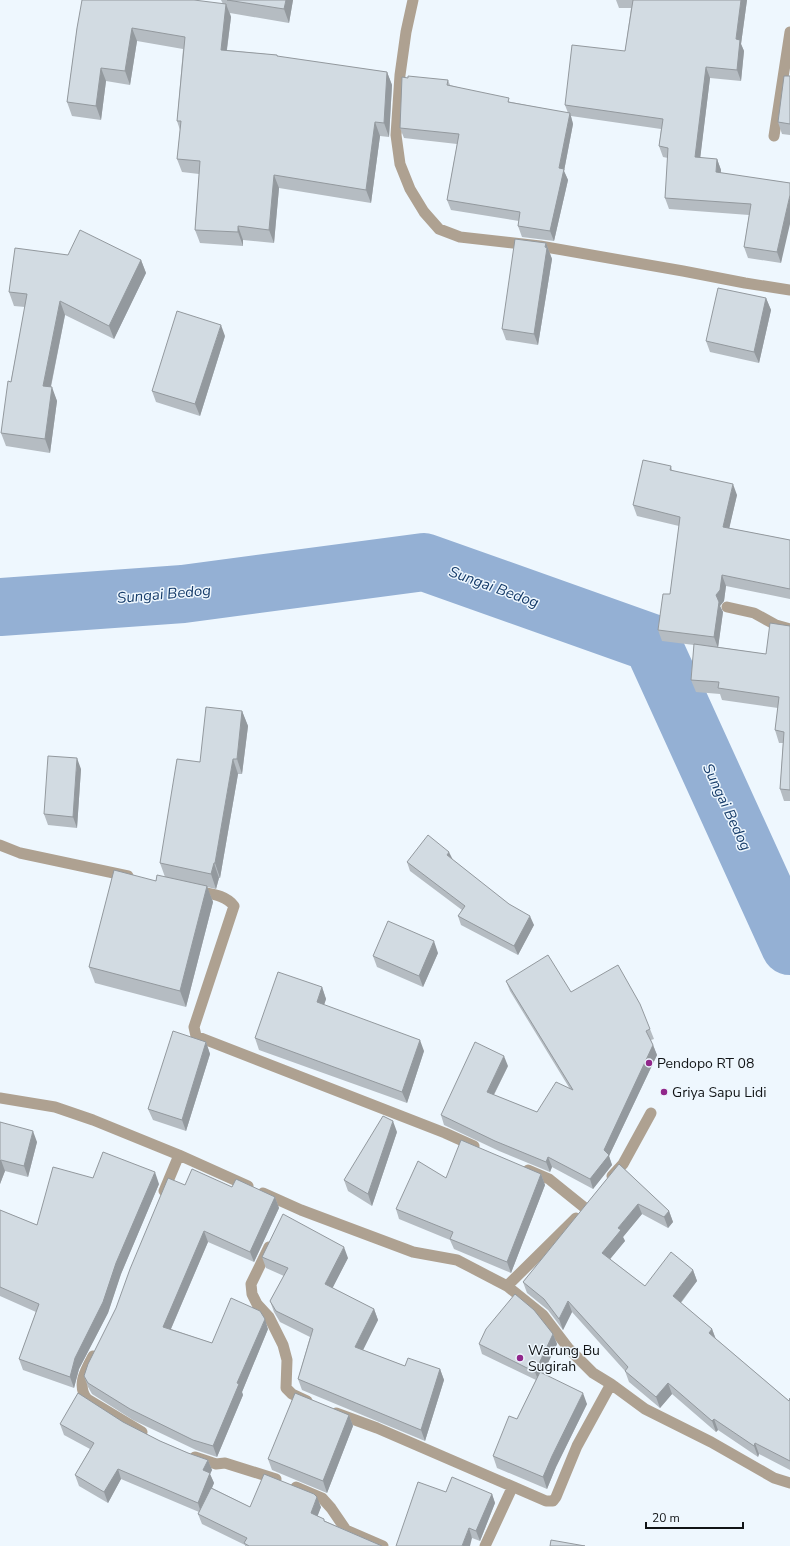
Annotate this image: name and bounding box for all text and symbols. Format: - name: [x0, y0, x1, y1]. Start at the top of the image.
- water label: Sungai Bedog: [446, 561, 542, 613]
- water label: Sungai Bedog: [116, 580, 212, 608]
- water label: Sungai Bedog: [698, 760, 756, 854]
- place label: Pendopo RT 08: [657, 1054, 754, 1073]
- marker: Pendopo RT 08: [644, 1058, 654, 1068]
- place label: Griya Sapu Lidi: [672, 1083, 766, 1102]
- marker: Griya Sapu Lidi: [659, 1087, 669, 1097]
- place label: Warung Bu Sugirah: [528, 1341, 600, 1376]
- marker: Warung Bu Sugirah: [515, 1353, 525, 1363]
- scale bar: [646, 1504, 743, 1530]
- text: 20 m: [652, 1510, 680, 1526]

